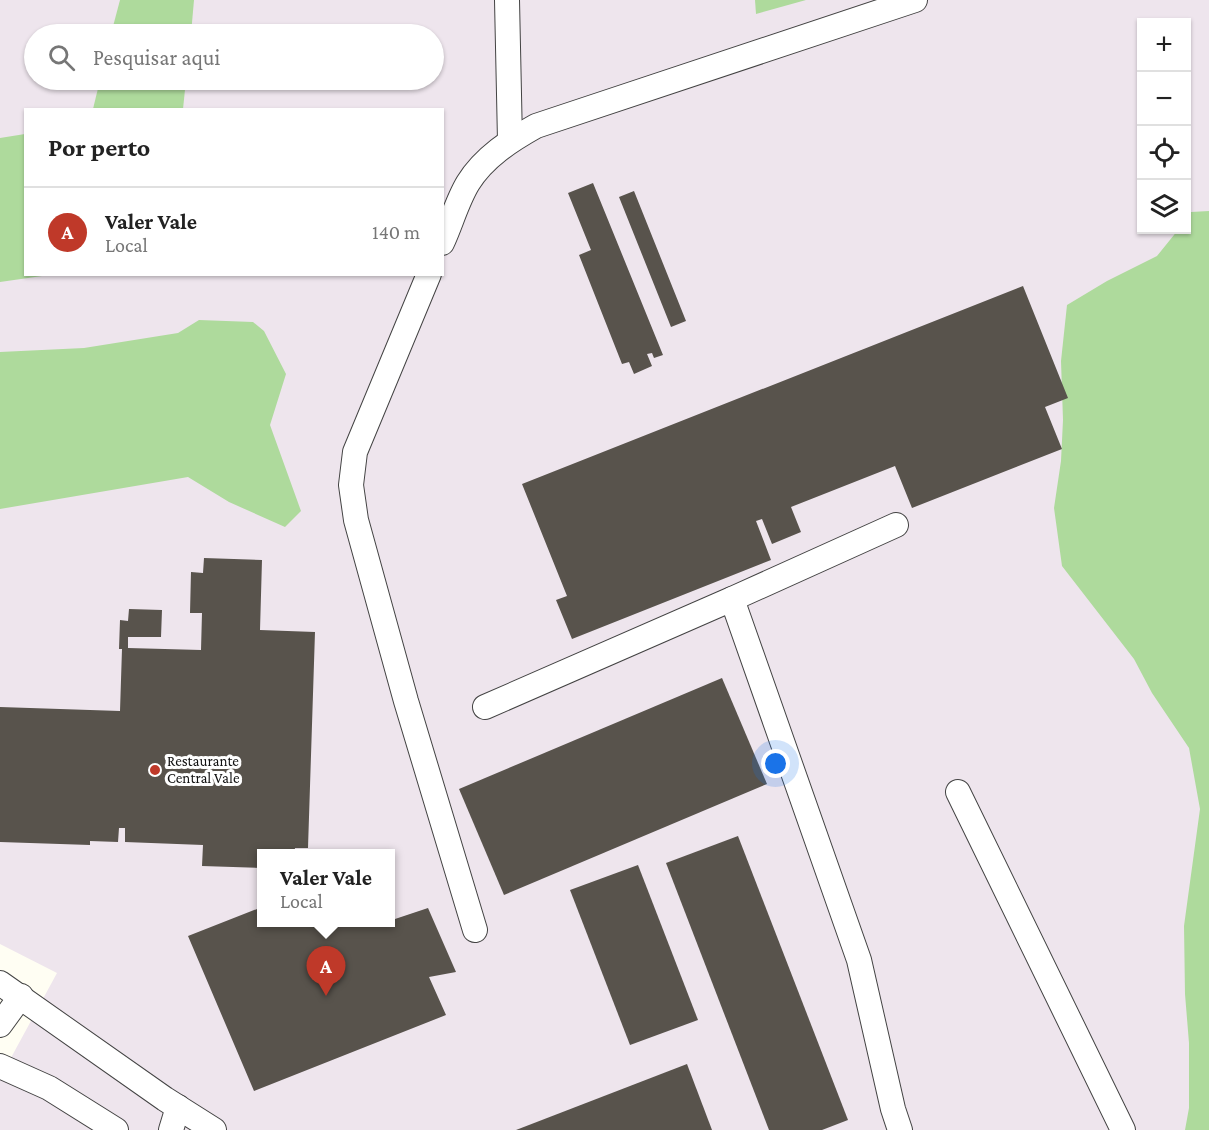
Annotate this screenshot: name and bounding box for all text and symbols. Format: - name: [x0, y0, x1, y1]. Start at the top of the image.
- map controls: [1137, 18, 1191, 234]
- button: +: [1137, 18, 1191, 72]
- search box: [24, 24, 444, 90]
- icon: search: [45, 41, 78, 74]
- text: Pesquisar aqui: [93, 45, 220, 70]
- button: −: [1137, 72, 1191, 126]
- button: locate: [1137, 126, 1191, 180]
- text: Por perto: [48, 133, 150, 162]
- button: layers: [1137, 180, 1191, 234]
- text: Valer Vale: [105, 209, 197, 234]
- text: A: [62, 221, 73, 243]
- text: 140 m: [372, 221, 420, 243]
- text: Local: [105, 234, 148, 256]
- your location: [761, 749, 790, 778]
- place label: Restaurante Central Vale: [167, 753, 240, 786]
- marker: Restaurante Central Vale: [148, 763, 162, 777]
- popup: [257, 849, 395, 927]
- text: Valer Vale: [280, 865, 372, 890]
- text: Local: [280, 890, 323, 912]
- pin: A: [306, 946, 346, 996]

